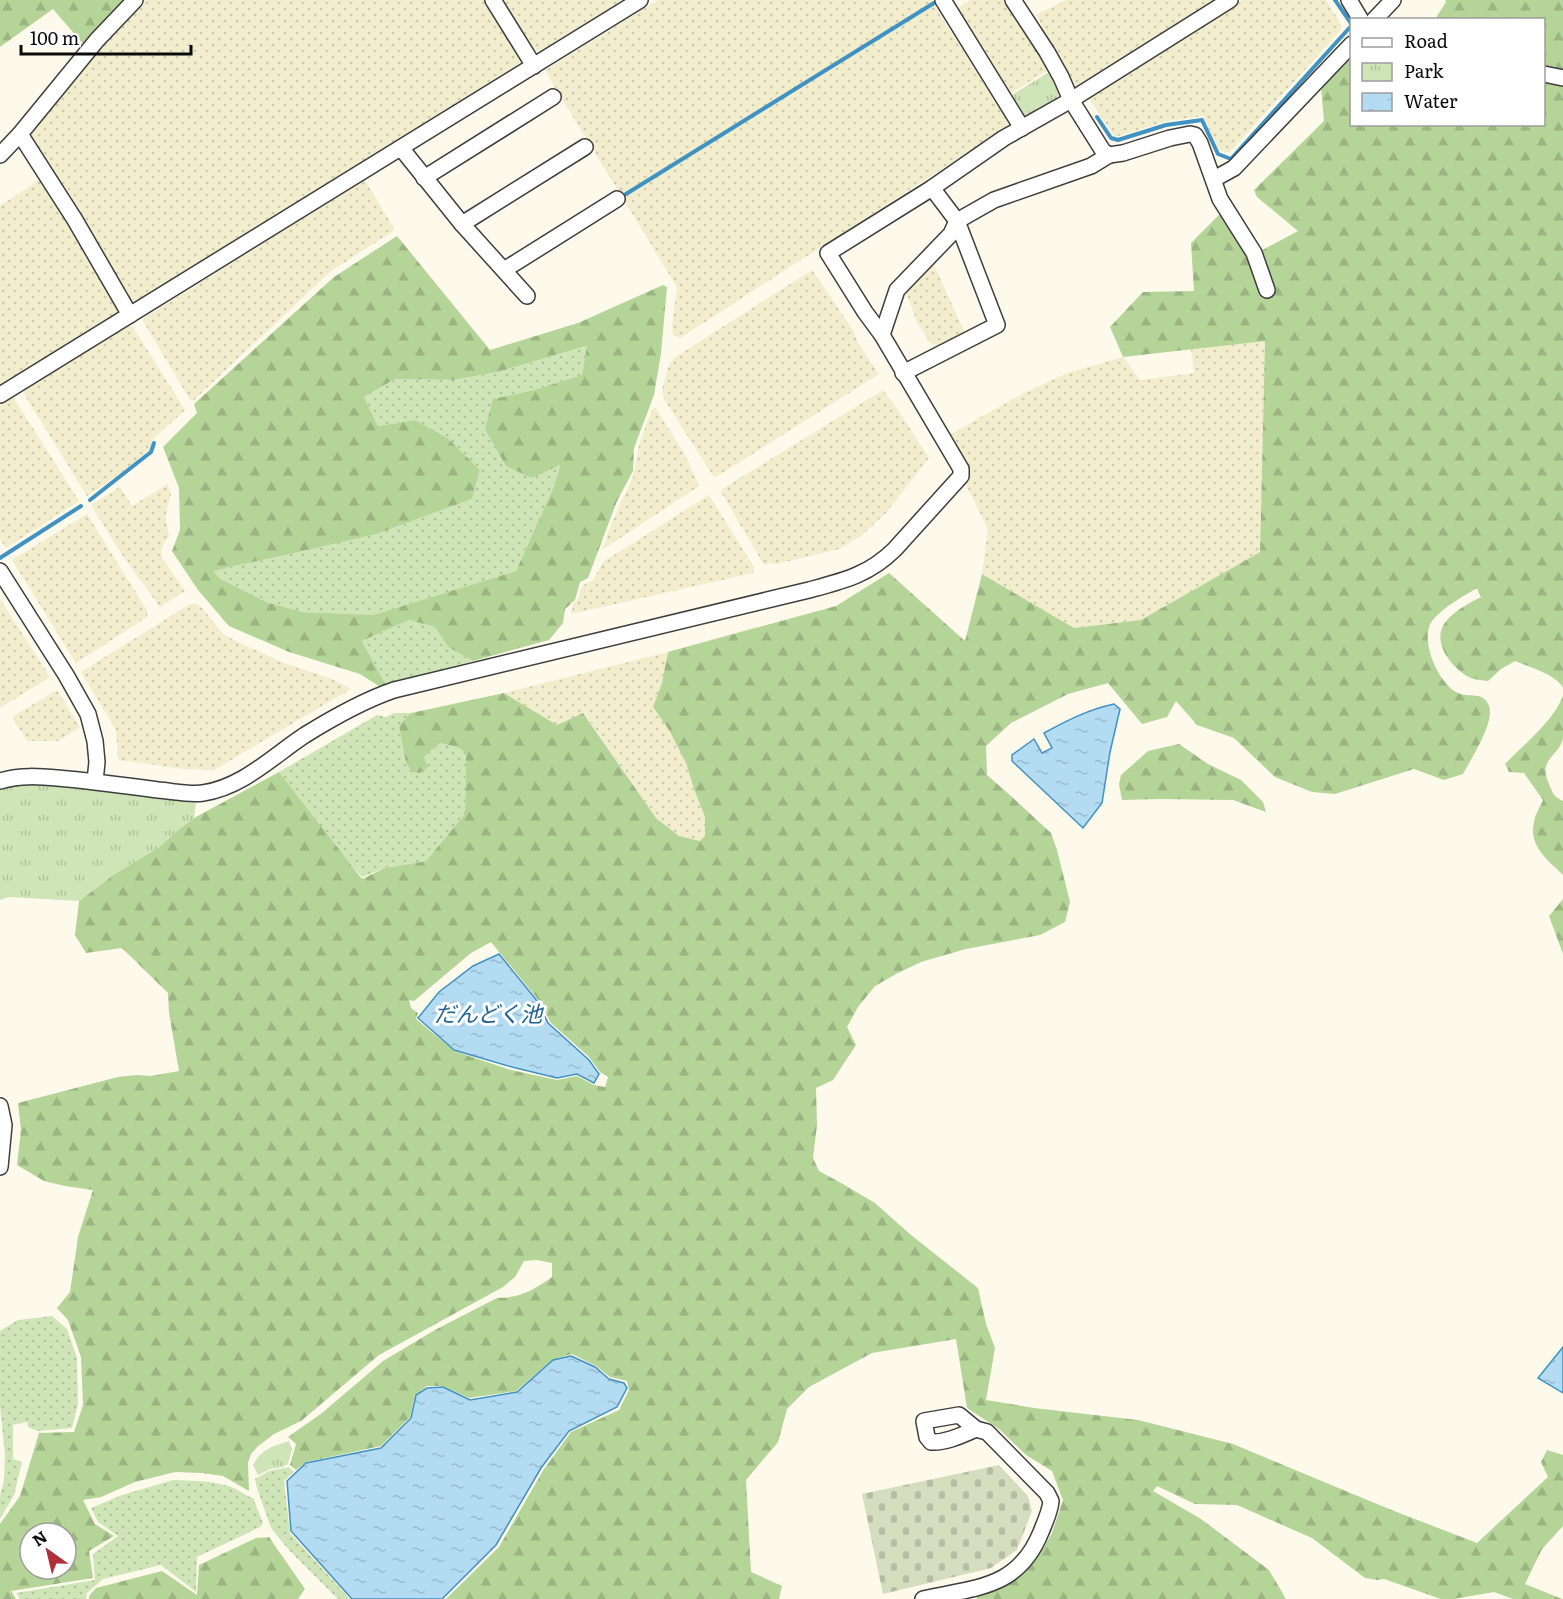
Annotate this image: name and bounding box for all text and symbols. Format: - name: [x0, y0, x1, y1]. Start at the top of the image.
- scale bar: [21, 18, 190, 56]
- legend: [1350, 18, 1545, 126]
- text: 100 m: [30, 24, 79, 51]
- text: Road: [1404, 27, 1448, 54]
- text: Park: [1404, 57, 1445, 84]
- text: Water: [1404, 87, 1458, 114]
- water label: だんどく池: [434, 996, 544, 1029]
- north arrow: [18, 1521, 78, 1581]
- text: N: [27, 1524, 51, 1551]

